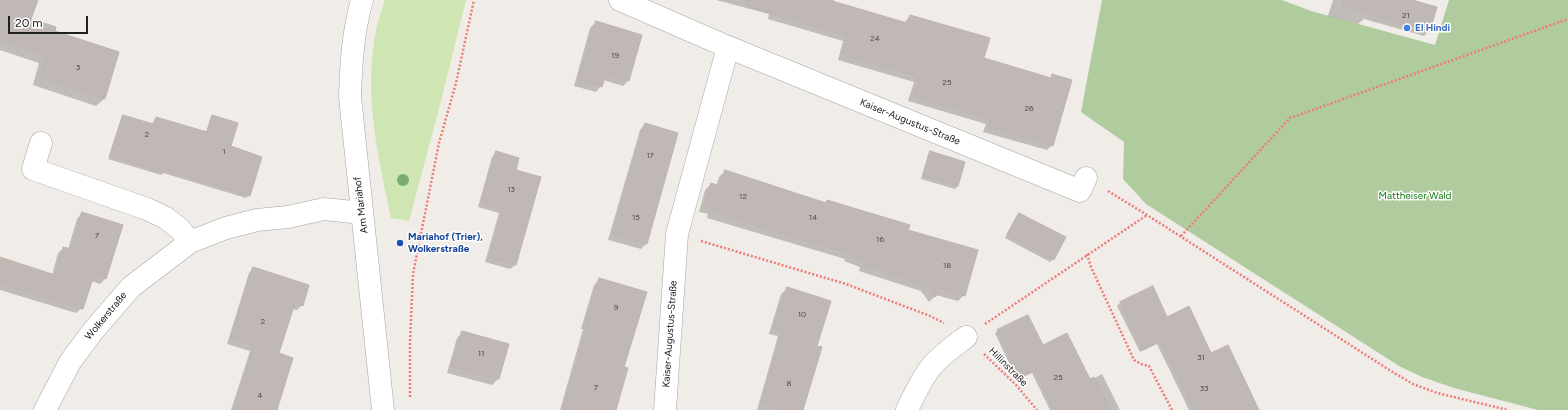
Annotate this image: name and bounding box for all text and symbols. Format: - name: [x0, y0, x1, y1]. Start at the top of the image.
- scale bar: [10, 8, 90, 34]
- house number: 21: [1402, 11, 1410, 21]
- text: 20 m: [15, 16, 43, 30]
- place label: El Hindi: [1415, 22, 1450, 34]
- marker: El Hindi: [1402, 23, 1412, 33]
- house number: 24: [870, 34, 880, 44]
- house number: 19: [611, 51, 619, 61]
- house number: 3: [76, 63, 80, 73]
- house number: 25: [942, 78, 952, 88]
- street label: Kaiser-Augustus-Straße: [858, 96, 962, 148]
- house number: 26: [1025, 104, 1033, 114]
- house number: 2: [145, 130, 149, 140]
- house number: 1: [222, 147, 226, 157]
- house number: 17: [646, 151, 654, 161]
- street label: Am Mariahof: [352, 176, 370, 234]
- house number: 13: [507, 185, 515, 195]
- park label: Mattheiser Wald: [1379, 190, 1451, 202]
- house number: 12: [739, 192, 747, 202]
- house number: 15: [632, 213, 640, 223]
- house number: 14: [809, 213, 817, 223]
- house number: 7: [95, 231, 99, 241]
- place label: Mariahof (Trier), Wolkerstraße: [408, 231, 483, 254]
- house number: 16: [876, 235, 884, 245]
- marker: Mariahof (Trier), Wolkerstraße: [395, 238, 405, 248]
- house number: 18: [943, 261, 951, 271]
- street label: Kaiser-Augustus-Straße: [660, 280, 680, 388]
- street label: Wolkerstraße: [83, 290, 129, 342]
- house number: 9: [614, 303, 618, 313]
- house number: 10: [798, 310, 806, 320]
- house number: 2: [261, 317, 265, 327]
- street label: Hillinstraße: [986, 345, 1030, 389]
- house number: 11: [478, 349, 484, 359]
- house number: 31: [1197, 353, 1205, 363]
- house number: 25: [1053, 373, 1063, 383]
- house number: 8: [787, 379, 791, 389]
- house number: 7: [594, 383, 598, 393]
- house number: 33: [1200, 384, 1208, 394]
- house number: 4: [258, 391, 262, 401]

